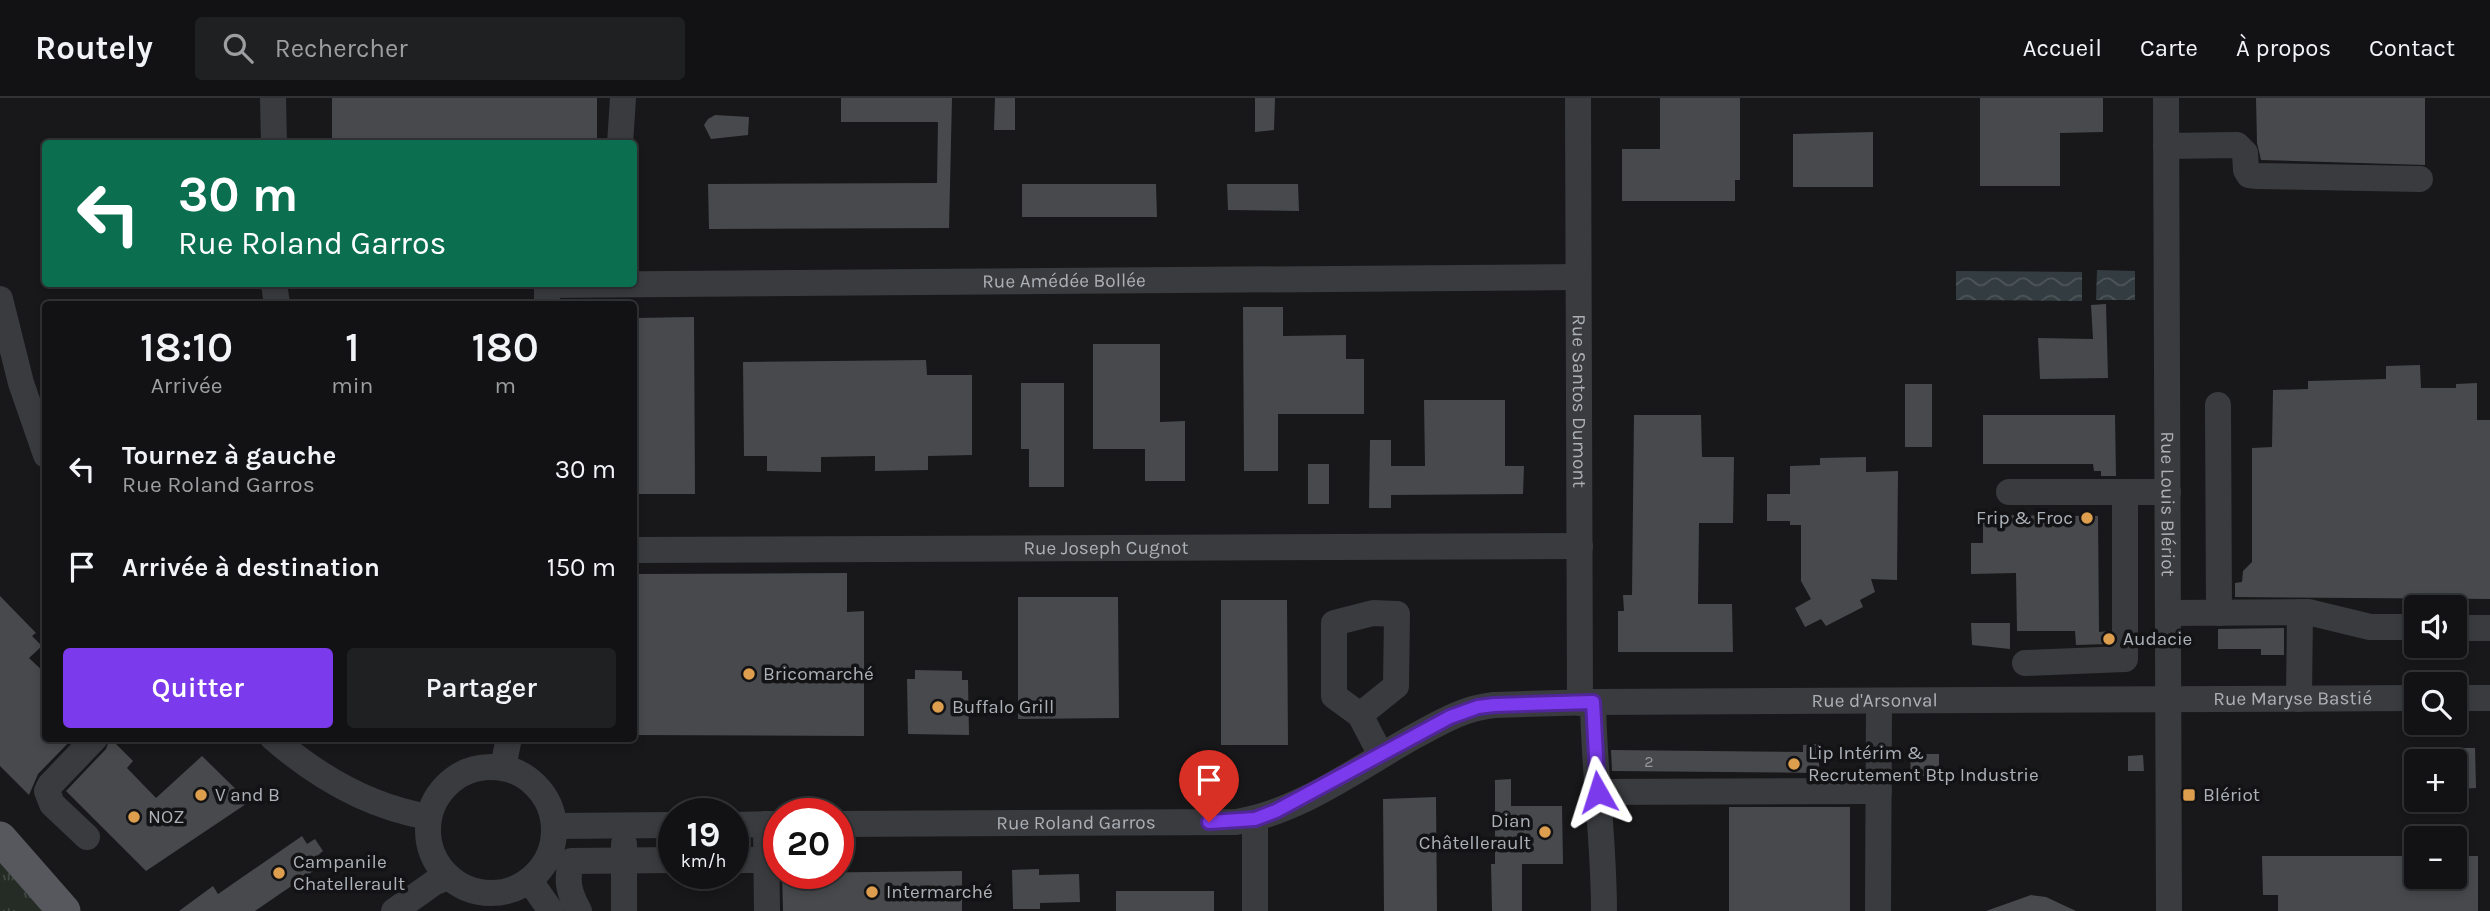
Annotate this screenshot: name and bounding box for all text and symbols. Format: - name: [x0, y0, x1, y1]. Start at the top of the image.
- search box: [195, 17, 685, 80]
- text: Routely: [35, 29, 153, 67]
- icon: search: [219, 29, 257, 67]
- text: Rechercher: [275, 33, 408, 64]
- text: Accueil: [2023, 34, 2102, 62]
- text: Carte: [2140, 34, 2198, 62]
- text: À propos: [2236, 34, 2331, 62]
- text: Contact: [2369, 34, 2455, 62]
- text: 30 m: [178, 166, 298, 223]
- icon: left: [63, 168, 154, 259]
- text: Rue Roland Garros: [178, 225, 446, 262]
- street label: Rue Amédée Bollée: [982, 269, 1146, 293]
- street label: Rue Santos Dumont: [1568, 314, 1590, 488]
- text: 18:10: [140, 322, 233, 372]
- text: 1: [345, 322, 360, 372]
- text: 180: [471, 322, 539, 372]
- text: Arrivée: [151, 372, 223, 399]
- text: min: [331, 372, 373, 399]
- text: m: [494, 372, 516, 399]
- street label: Rue Louis Blériot: [2156, 431, 2179, 577]
- text: Tournez à gauche: [122, 440, 336, 471]
- icon: left: [63, 450, 101, 488]
- text: 30 m: [555, 454, 616, 485]
- text: Rue Roland Garros: [122, 471, 315, 498]
- place label: Frip & Froc: [1976, 507, 2073, 529]
- marker: Frip & Froc: [2079, 510, 2095, 526]
- street label: Rue Joseph Cugnot: [1023, 537, 1189, 559]
- icon: arrive: [63, 548, 101, 586]
- text: Arrivée à destination: [122, 552, 380, 583]
- text: 150 m: [547, 552, 616, 583]
- map controls: [2404, 595, 2467, 889]
- button: sound: [2404, 595, 2467, 658]
- place label: Audacie: [2123, 628, 2192, 650]
- marker: Audacie: [2101, 631, 2117, 647]
- button: Quitter: [63, 648, 333, 728]
- button: Partager: [347, 648, 616, 728]
- place label: Bricomarché: [763, 663, 874, 685]
- marker: Bricomarché: [741, 666, 757, 682]
- button: search: [2404, 672, 2467, 735]
- street label: Rue Maryse Bastié: [2213, 687, 2372, 710]
- street label: Rue d'Arsonval: [1811, 689, 1938, 712]
- place label: Buffalo Grill: [952, 696, 1054, 718]
- marker: Buffalo Grill: [930, 699, 946, 715]
- place label: Lip Intérim & Recrutement Btp Industrie: [1808, 742, 2039, 786]
- button: +: [2404, 749, 2467, 812]
- pin: [1179, 750, 1239, 822]
- house number: 2: [1644, 752, 1654, 771]
- position arrow: [1561, 755, 1635, 829]
- marker: Lip Intérim & Recrutement Btp Industrie: [1786, 756, 1802, 772]
- icon: arrive: [1190, 761, 1228, 799]
- place label: V and B: [215, 784, 280, 806]
- place label: Blériot: [2203, 784, 2260, 806]
- marker: V and B: [193, 787, 209, 803]
- marker: Blériot: [2181, 787, 2197, 803]
- speed limit sign: 20: [763, 798, 854, 889]
- place label: NOZ: [148, 806, 185, 828]
- marker: NOZ: [126, 809, 142, 825]
- place label: Dian Châtellerault: [1419, 810, 1531, 854]
- street label: Rue Roland Garros: [996, 811, 1156, 834]
- text: 19: [687, 814, 720, 855]
- marker: Dian Châtellerault: [1537, 824, 1553, 840]
- button: −: [2404, 826, 2467, 889]
- text: km/h: [681, 850, 726, 872]
- place label: Campanile Chatellerault: [293, 851, 405, 895]
- marker: Campanile Chatellerault: [271, 865, 287, 881]
- place label: Intermarché: [886, 881, 993, 903]
- marker: Intermarché: [864, 884, 880, 900]

